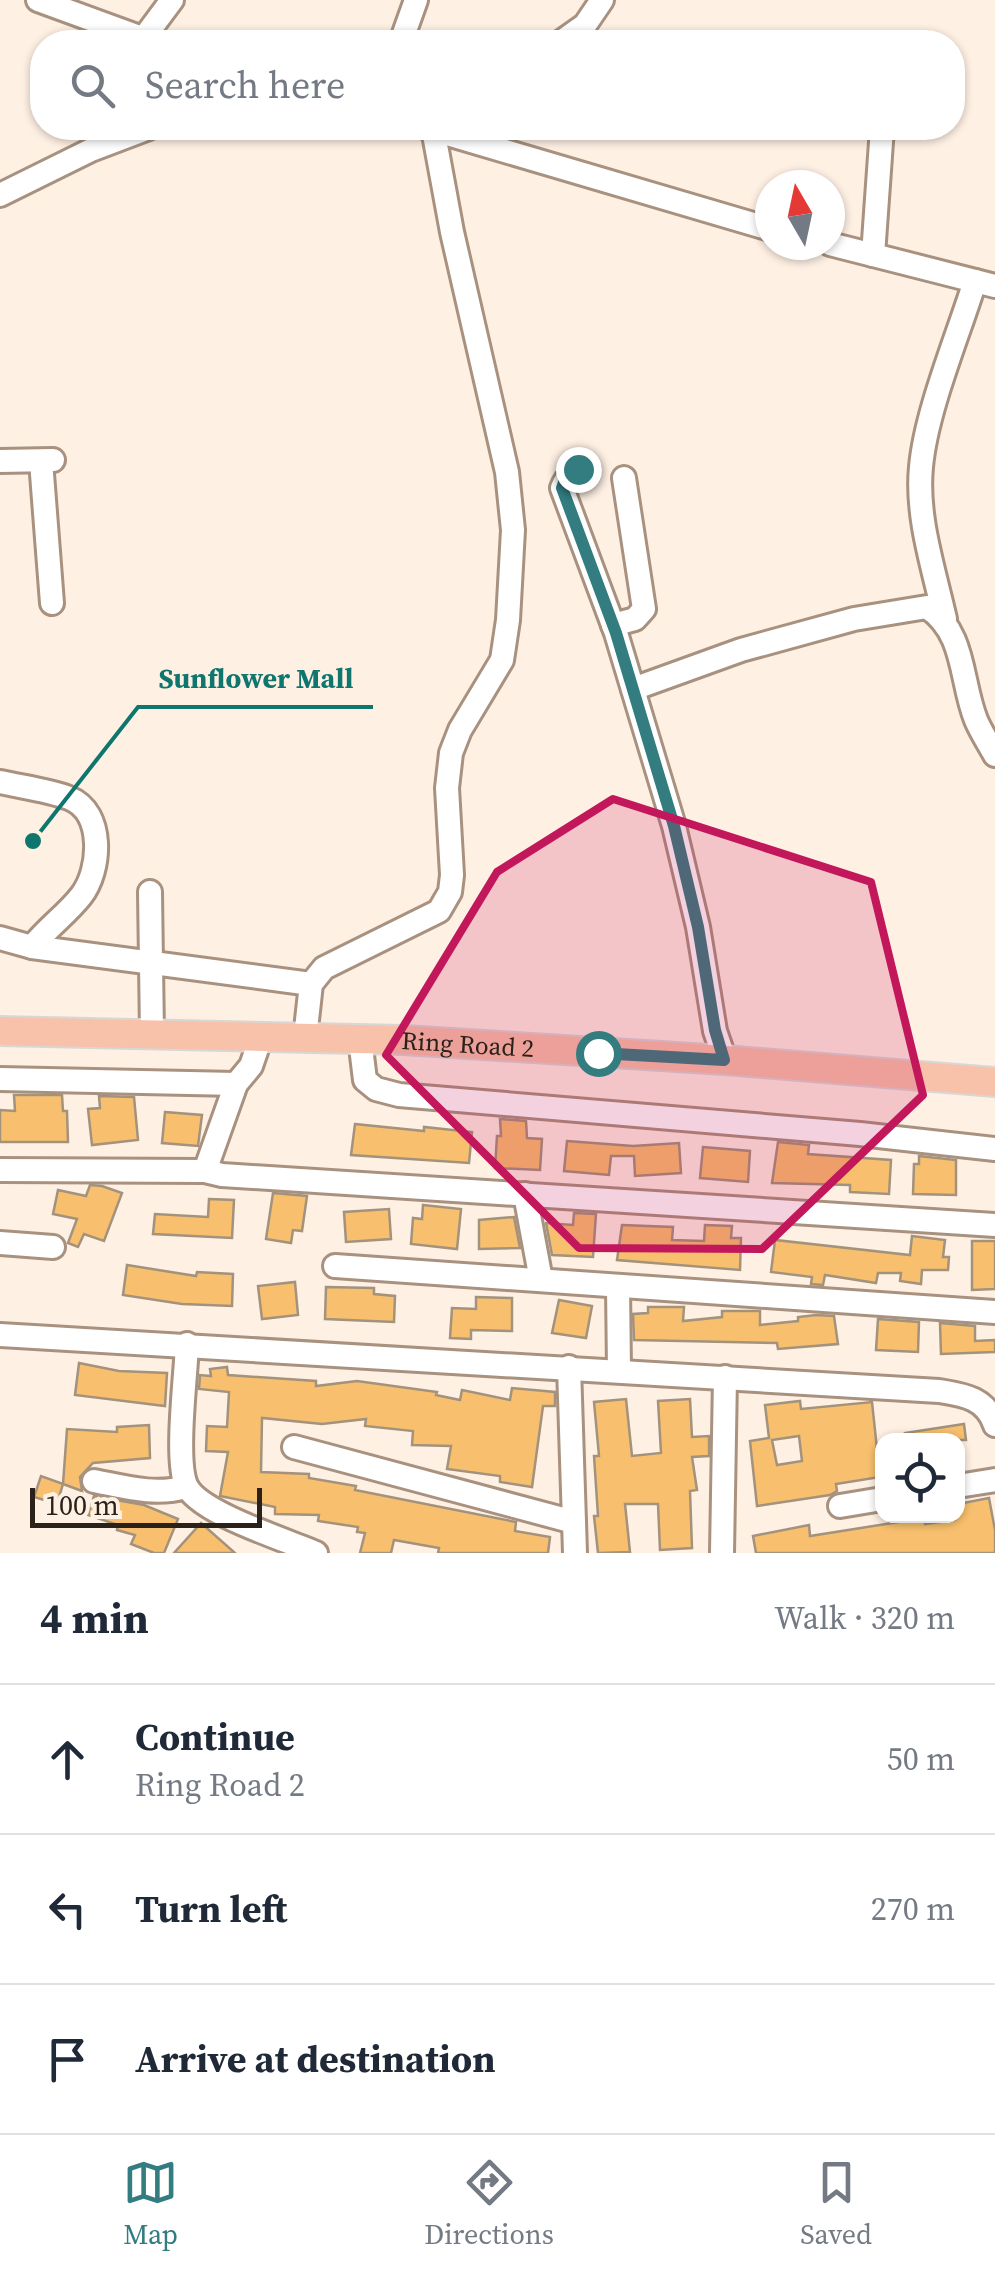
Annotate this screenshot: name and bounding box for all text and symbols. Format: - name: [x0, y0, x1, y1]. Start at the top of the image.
- search box: [30, 30, 965, 140]
- icon: search: [65, 58, 120, 113]
- text: Search here: [145, 59, 345, 111]
- north arrow: [755, 170, 845, 260]
- route end: [556, 447, 602, 493]
- callout: Sunflower Mall: [138, 649, 373, 707]
- text: Sunflower Mall: [158, 659, 354, 697]
- street label: Ring Road 2: [400, 1023, 535, 1065]
- route start: [576, 1031, 622, 1077]
- map controls: [875, 1433, 965, 1523]
- button: locate: [875, 1433, 965, 1523]
- scale bar: [30, 1483, 262, 1528]
- text: 100 m: [45, 1486, 119, 1524]
- text: 4 min: [40, 1589, 149, 1647]
- text: Walk · 320 m: [774, 1596, 955, 1640]
- text: Continue: [135, 1711, 295, 1763]
- icon: ahead: [40, 1732, 95, 1787]
- text: 50 m: [887, 1737, 955, 1781]
- text: Ring Road 2: [135, 1763, 305, 1807]
- icon: left: [40, 1882, 95, 1937]
- text: Turn left: [135, 1883, 287, 1935]
- text: 270 m: [871, 1887, 955, 1931]
- icon: arrive: [40, 2032, 95, 2087]
- text: Arrive at destination: [135, 2033, 496, 2085]
- tab: Map: [123, 2155, 178, 2253]
- tab: Directions: [424, 2155, 554, 2253]
- tab: Saved: [800, 2155, 872, 2253]

